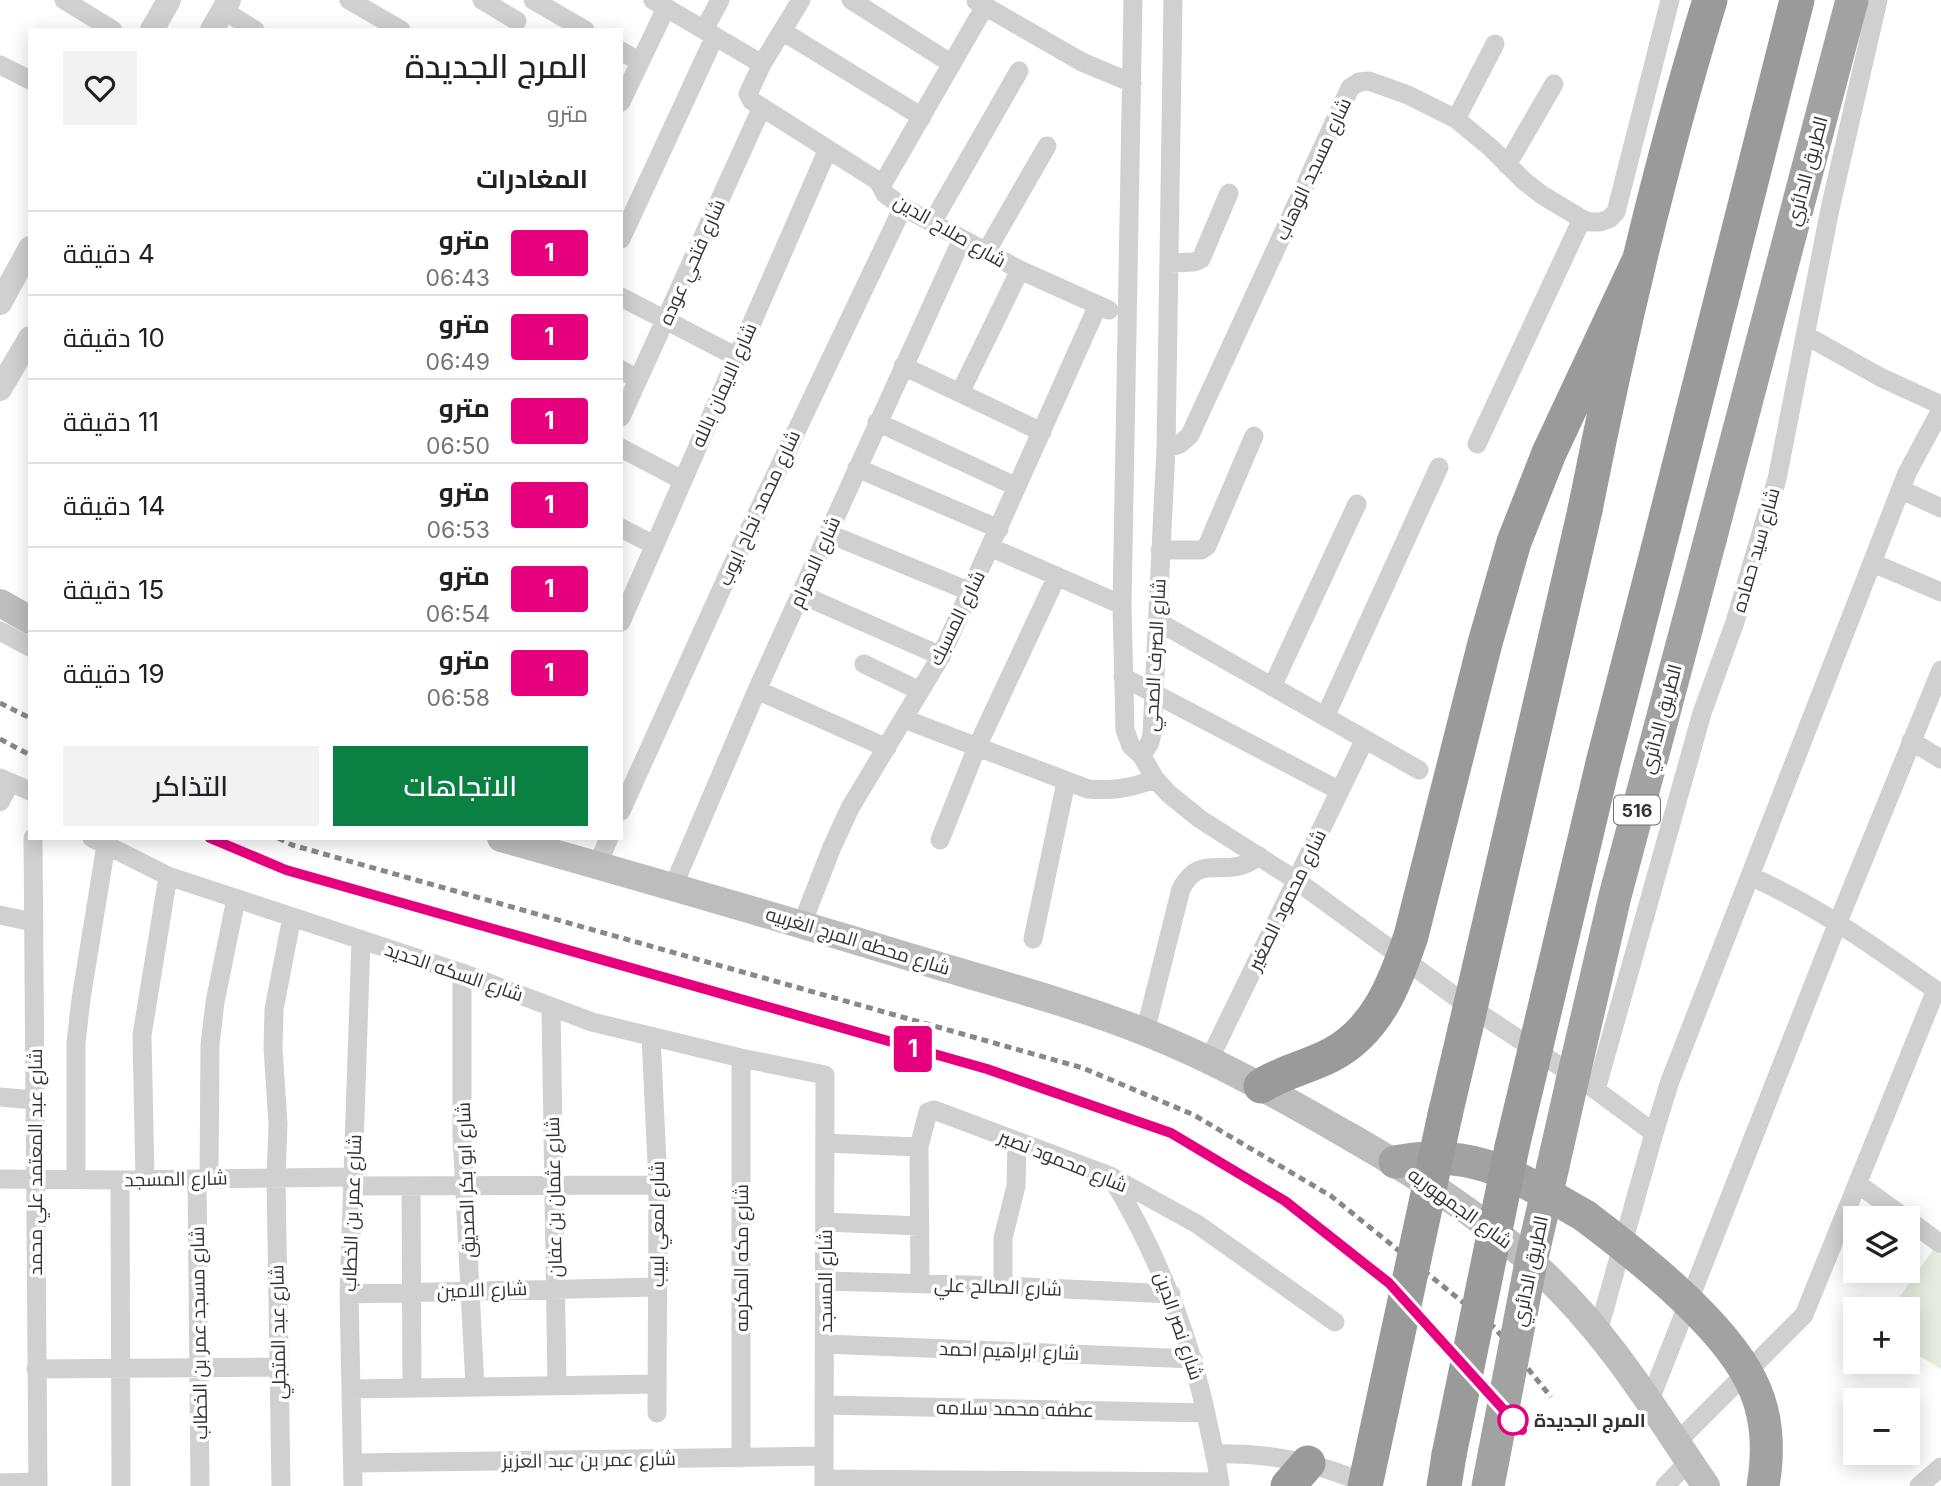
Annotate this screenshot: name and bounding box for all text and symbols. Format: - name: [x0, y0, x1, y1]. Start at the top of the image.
- text: المرج الجديدة: [405, 46, 588, 86]
- button: heart: [63, 51, 137, 125]
- street label: شارع مسجد الوهاب: [1270, 94, 1358, 245]
- text: مترو: [547, 100, 588, 128]
- street label: الطريق الدائري: [1781, 114, 1836, 229]
- text: المغادرات: [476, 163, 588, 194]
- street label: شارع صلاح الدين: [889, 190, 1010, 274]
- street label: شارع فتحي عوده: [654, 195, 733, 330]
- text: مترو: [439, 224, 490, 255]
- text: 4 دقيقة: [63, 238, 155, 269]
- text: 1: [544, 238, 555, 267]
- text: 06:43: [426, 264, 490, 292]
- text: مترو: [439, 308, 490, 339]
- street label: شارع الايمان بالله: [686, 319, 764, 452]
- text: 10 دقيقة: [63, 322, 165, 353]
- text: 1: [544, 322, 555, 351]
- text: 06:49: [425, 348, 490, 376]
- text: مترو: [439, 392, 490, 423]
- text: 11 دقيقة: [63, 406, 159, 437]
- text: 1: [544, 406, 555, 435]
- street label: شارع محمد نجاح ايوب: [713, 427, 807, 590]
- text: 06:50: [426, 432, 490, 460]
- text: مترو: [439, 476, 490, 507]
- street label: شارع سيد حماده: [1727, 485, 1787, 615]
- text: 14 دقيقة: [63, 490, 165, 521]
- text: 1: [544, 490, 555, 519]
- street label: شارع الاهرام: [785, 513, 847, 612]
- text: 06:53: [426, 516, 490, 544]
- text: مترو: [439, 560, 490, 591]
- street label: شارع المسبك: [924, 567, 992, 670]
- text: 15 دقيقة: [63, 574, 164, 605]
- text: 1: [544, 574, 555, 603]
- street label: شارع الصرف الصحي: [1139, 578, 1173, 732]
- text: 06:54: [426, 600, 490, 628]
- text: مترو: [439, 644, 490, 675]
- text: 19 دقيقة: [63, 658, 165, 689]
- text: 1: [544, 658, 555, 687]
- street label: الطريق الدائري: [1635, 662, 1690, 777]
- text: 06:58: [426, 684, 490, 712]
- button: التذاكر: [63, 746, 319, 826]
- button: الاتجاهات: [333, 746, 588, 826]
- road number: 516: [1614, 796, 1660, 824]
- street label: شارع محمود الصغير: [1242, 826, 1333, 976]
- street label: شارع محطه المرج الغربيه: [763, 902, 953, 982]
- street label: شارع السكه الحديد: [381, 938, 526, 1008]
- line badge: 1: [890, 1026, 936, 1072]
- text: 1: [908, 1034, 918, 1063]
- street label: شارع عبد المعتمد علي محمد: [24, 1049, 50, 1275]
- street label: شارع ابو بكر الصديق: [452, 1102, 482, 1258]
- street label: شارع عثمان بن عفان: [541, 1116, 569, 1278]
- street label: شارع محمود نصير: [994, 1124, 1131, 1199]
- street label: شارع عمر بن الخطاب: [338, 1134, 368, 1292]
- street label: شارع لمعي لبيب: [646, 1161, 672, 1287]
- street label: شارع الجمهوريه: [1402, 1163, 1516, 1255]
- street label: شارع المسجد: [124, 1167, 228, 1193]
- street label: شارع مكه المكرمه: [730, 1184, 755, 1332]
- map controls: [1843, 1206, 1920, 1465]
- button: layers: [1843, 1206, 1920, 1283]
- street label: الطريق الدائري: [1507, 1214, 1556, 1329]
- street label: شارع مسجد عمر بن الخطاب: [186, 1226, 214, 1440]
- street label: شارع المسجد: [814, 1229, 839, 1333]
- street label: شارع عبد المتجلي: [265, 1264, 294, 1400]
- street label: شارع نصر الدين: [1148, 1269, 1208, 1384]
- street label: شارع الصالح علي: [934, 1273, 1062, 1304]
- street label: شارع الامين: [436, 1277, 528, 1305]
- button: +: [1843, 1297, 1920, 1374]
- street label: شارع ابراهيم احمد: [938, 1337, 1080, 1367]
- button: −: [1843, 1388, 1920, 1465]
- street label: عطفه محمد سلامه: [936, 1396, 1094, 1422]
- marker: المرج الجديدة: [1498, 1405, 1528, 1435]
- place label: المرج الجديدة: [1534, 1409, 1646, 1434]
- street label: شارع عمر بن عبد العزيز: [501, 1447, 676, 1475]

